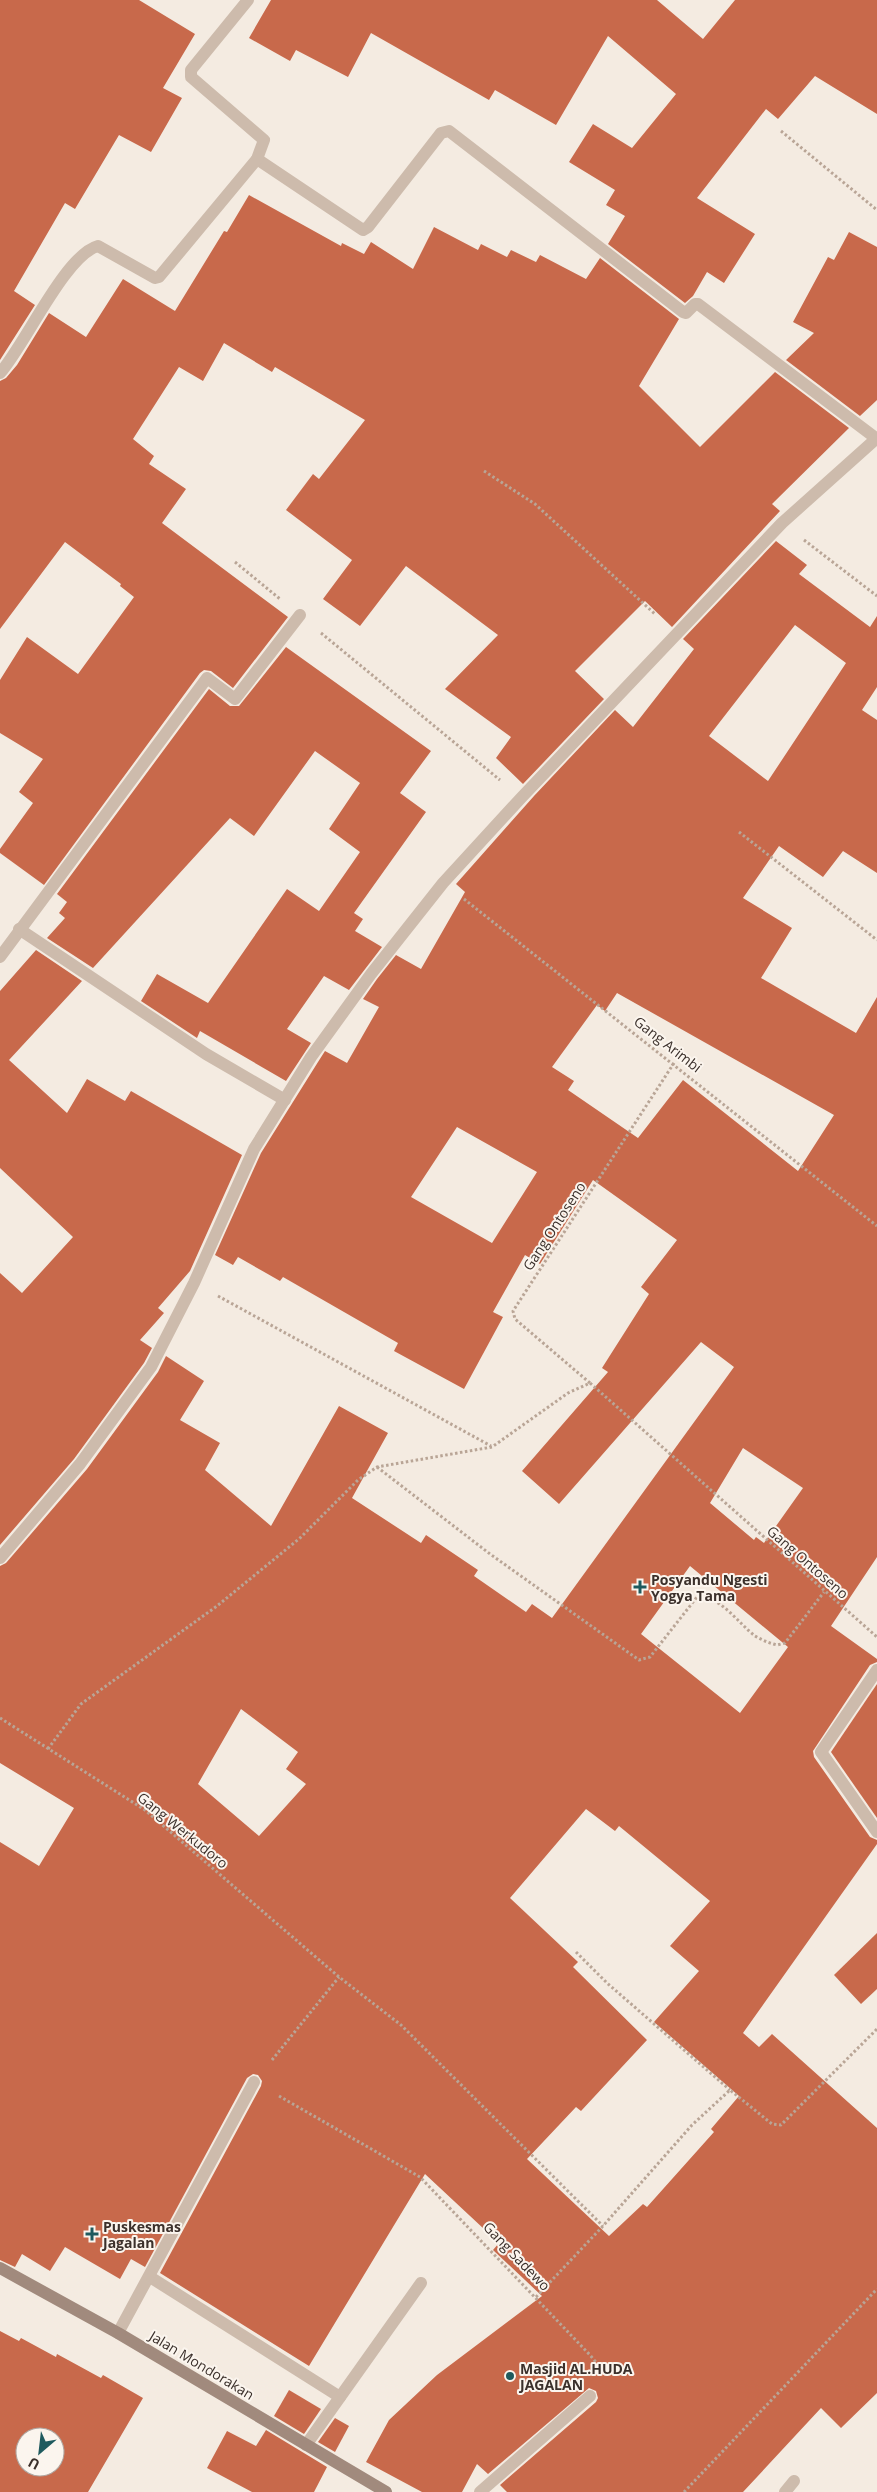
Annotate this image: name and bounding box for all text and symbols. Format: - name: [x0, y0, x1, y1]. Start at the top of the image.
- street label: Gang Arimbi: [630, 1012, 706, 1076]
- street label: Gang Ontoseno: [518, 1178, 590, 1274]
- street label: Gang Ontoseno: [763, 1521, 853, 1603]
- place label: Posyandu Ngesti Yogya Tama: [651, 1570, 768, 1605]
- marker: Posyandu Ngesti Yogya Tama: [633, 1580, 647, 1594]
- street label: Gang Werkudoro: [134, 1788, 232, 1872]
- place label: Puskesmas Jagalan: [101, 2217, 181, 2252]
- street label: Gang Sadewo: [479, 2217, 555, 2295]
- marker: Puskesmas Jagalan: [85, 2227, 99, 2241]
- street label: Jalan Mondorakan: [144, 2325, 258, 2404]
- place label: Masjid AL.HUDA JAGALAN: [518, 2359, 633, 2394]
- marker: Masjid AL.HUDA JAGALAN: [504, 2370, 516, 2382]
- north arrow: [15, 2427, 65, 2477]
- text: U: [25, 2453, 43, 2475]

